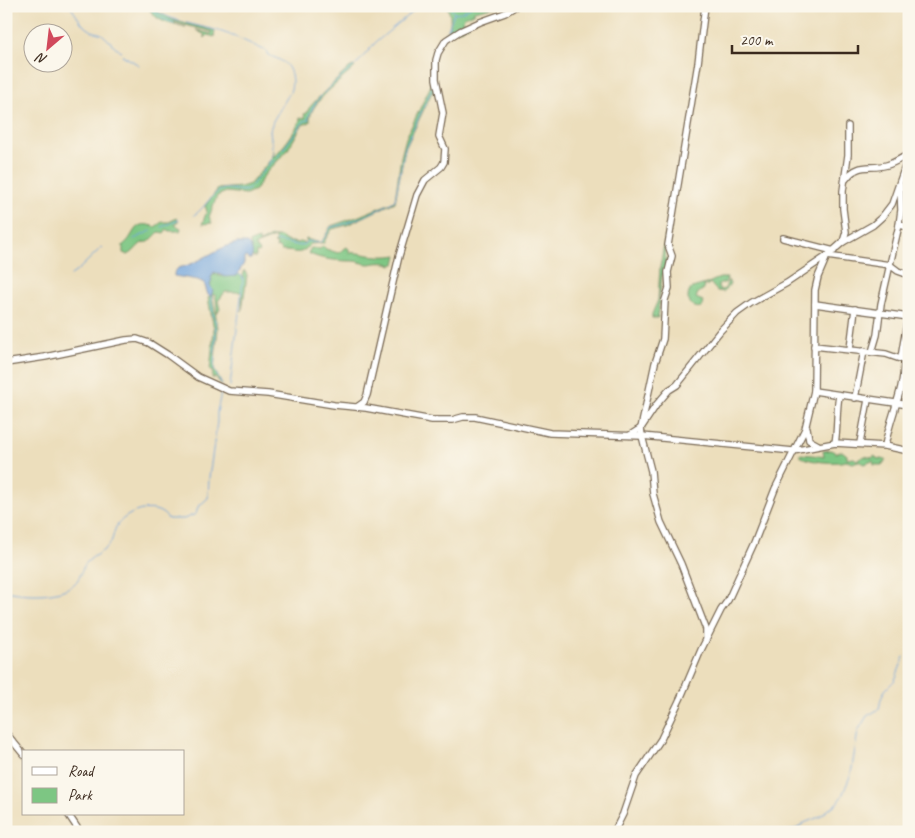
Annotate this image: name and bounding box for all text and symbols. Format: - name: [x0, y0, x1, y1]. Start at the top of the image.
- north arrow: [22, 22, 72, 72]
- scale bar: [732, 22, 859, 54]
- text: 200 m: [740, 31, 774, 50]
- text: N: [32, 48, 50, 69]
- legend: [22, 750, 185, 816]
- text: Road: [68, 762, 95, 781]
- text: Park: [68, 786, 93, 805]

